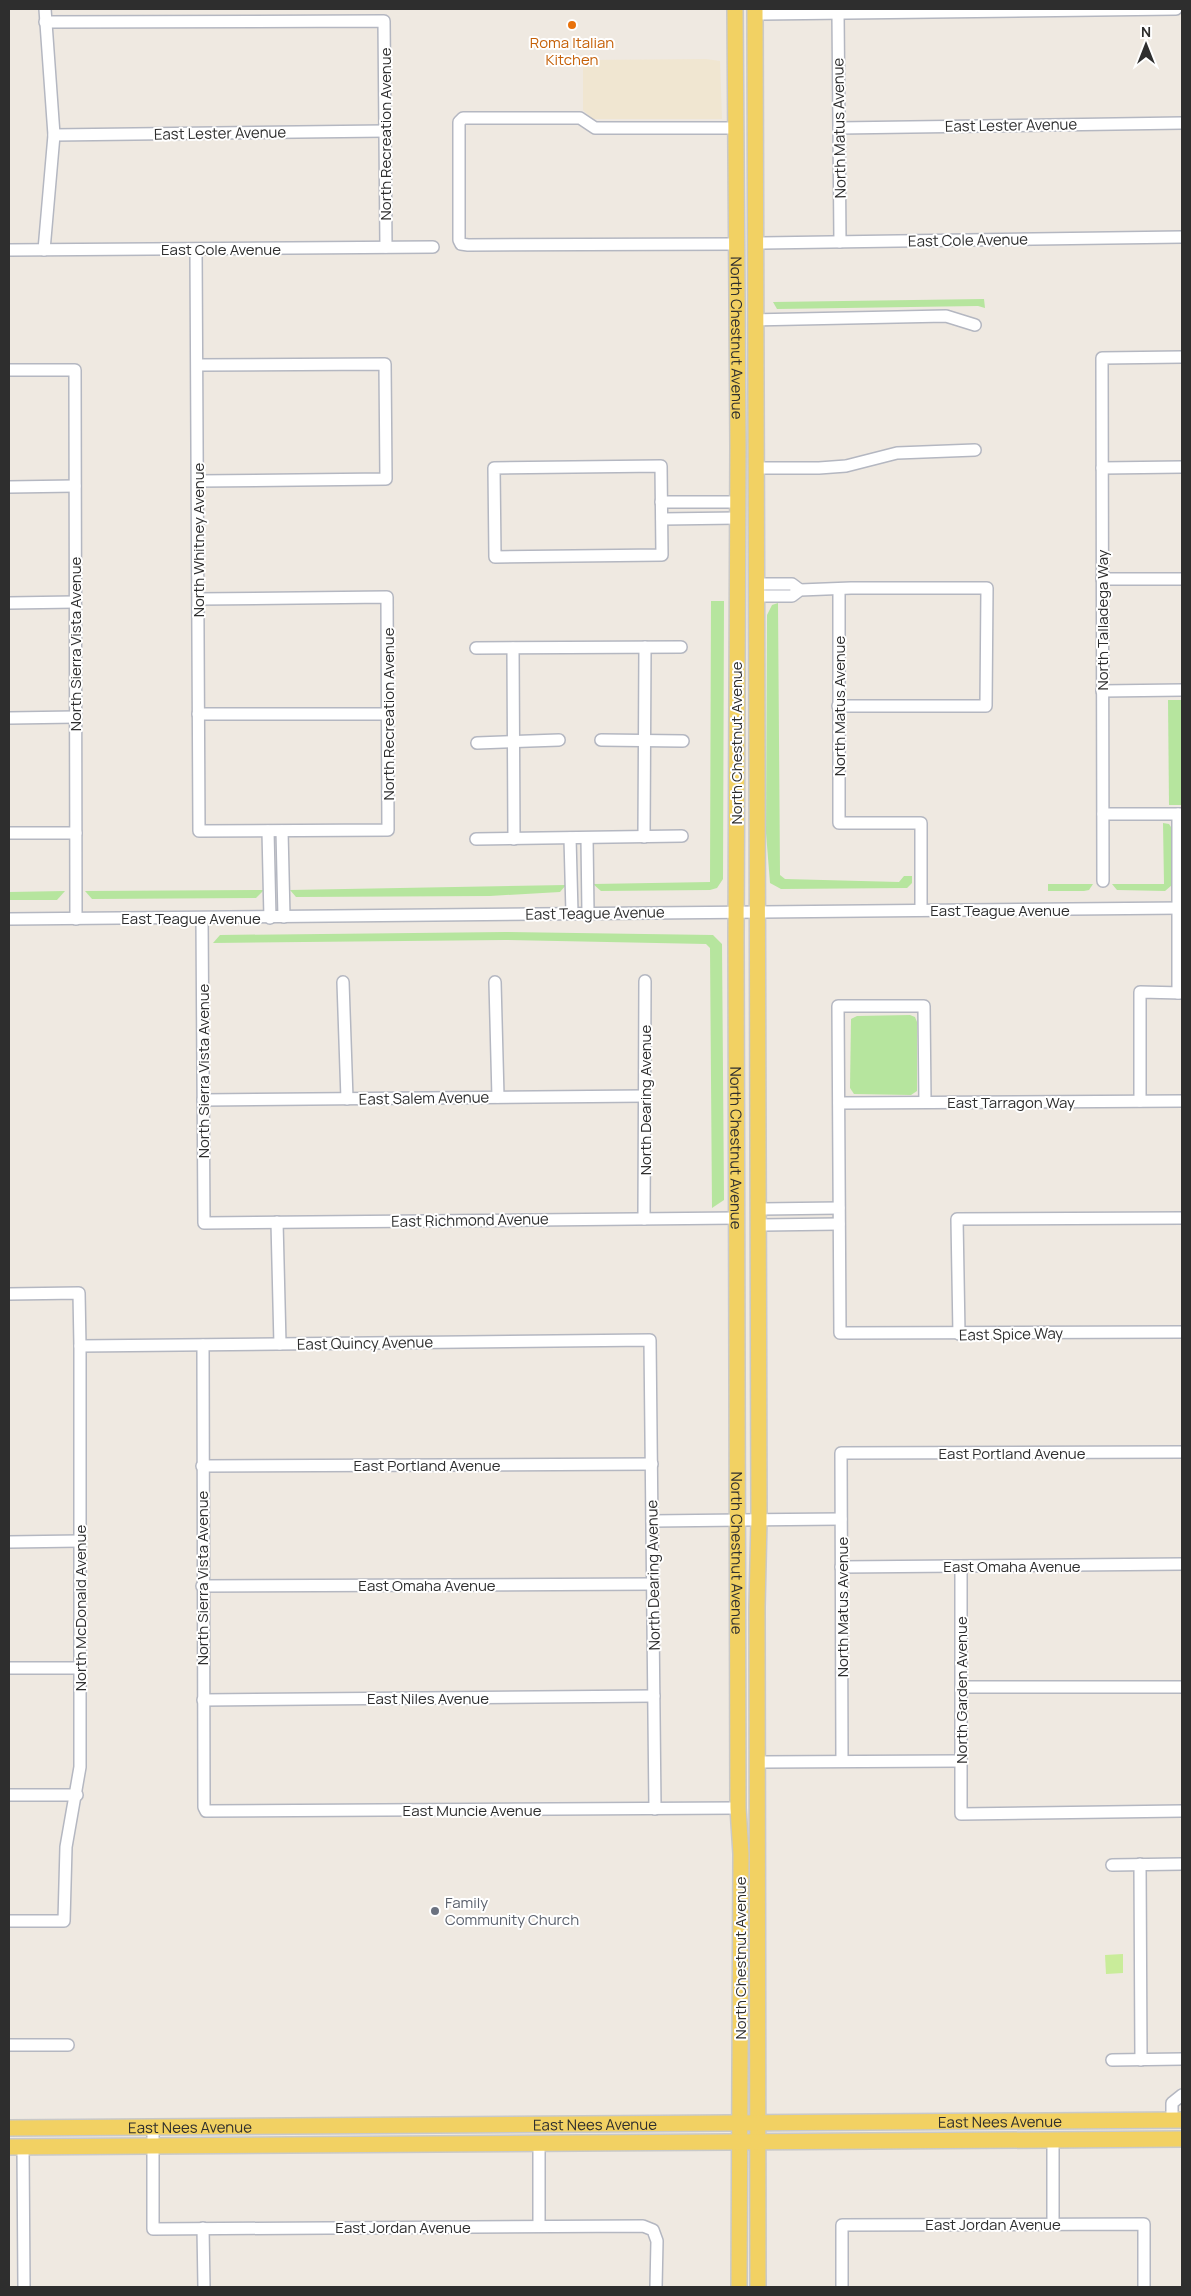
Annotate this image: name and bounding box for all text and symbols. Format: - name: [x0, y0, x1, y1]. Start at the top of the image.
- marker: Roma Italian Kitchen: [566, 19, 578, 31]
- north arrow: [1121, 20, 1171, 70]
- text: N: [1141, 22, 1151, 41]
- place label: Roma Italian Kitchen: [530, 32, 614, 70]
- street label: North Recreation Avenue: [375, 47, 396, 220]
- street label: North Matus Avenue: [827, 57, 851, 198]
- street label: East Lester Avenue: [945, 113, 1078, 137]
- street label: East Lester Avenue: [154, 121, 287, 145]
- street label: East Cole Avenue: [908, 228, 1028, 252]
- street label: East Cole Avenue: [161, 239, 281, 260]
- street label: North Chestnut Avenue: [726, 256, 748, 420]
- street label: North Whitney Avenue: [188, 462, 209, 617]
- street label: North Talladega Way: [1092, 549, 1113, 691]
- street label: North Sierra Vista Avenue: [65, 556, 86, 731]
- street label: North Recreation Avenue: [378, 627, 399, 800]
- street label: North Matus Avenue: [829, 635, 850, 776]
- street label: North Chestnut Avenue: [726, 661, 747, 824]
- street label: East Teague Avenue: [930, 900, 1070, 921]
- street label: East Teague Avenue: [525, 901, 665, 925]
- street label: East Teague Avenue: [121, 908, 261, 929]
- street label: North Sierra Vista Avenue: [193, 983, 214, 1158]
- street label: North Dearing Avenue: [635, 1025, 656, 1175]
- street label: North Chestnut Avenue: [726, 1066, 747, 1230]
- street label: East Salem Avenue: [359, 1086, 490, 1110]
- street label: East Tarragon Way: [947, 1092, 1075, 1113]
- street label: East Richmond Avenue: [391, 1208, 549, 1232]
- street label: East Spice Way: [959, 1323, 1063, 1345]
- street label: East Quincy Avenue: [297, 1331, 433, 1355]
- street label: East Portland Avenue: [939, 1443, 1086, 1464]
- street label: East Portland Avenue: [354, 1455, 501, 1476]
- street label: North Chestnut Avenue: [727, 1471, 748, 1635]
- street label: North Sierra Vista Avenue: [192, 1490, 213, 1665]
- street label: North Dearing Avenue: [641, 1499, 665, 1650]
- street label: North McDonald Avenue: [70, 1525, 91, 1691]
- street label: North Matus Avenue: [832, 1536, 853, 1677]
- street label: East Omaha Avenue: [943, 1556, 1081, 1577]
- street label: East Omaha Avenue: [358, 1575, 496, 1596]
- street label: North Garden Avenue: [951, 1616, 972, 1764]
- street label: East Niles Avenue: [367, 1688, 489, 1709]
- street label: East Muncie Avenue: [403, 1800, 542, 1821]
- street label: North Chestnut Avenue: [730, 1876, 751, 2039]
- place label: Family Community Church: [445, 1892, 579, 1930]
- marker: Family Community Church: [429, 1905, 441, 1917]
- street label: East Nees Avenue: [938, 2110, 1062, 2132]
- street label: East Nees Avenue: [533, 2113, 657, 2135]
- street label: East Nees Avenue: [128, 2116, 252, 2138]
- street label: East Jordan Avenue: [925, 2214, 1061, 2235]
- street label: East Jordan Avenue: [335, 2217, 471, 2238]

